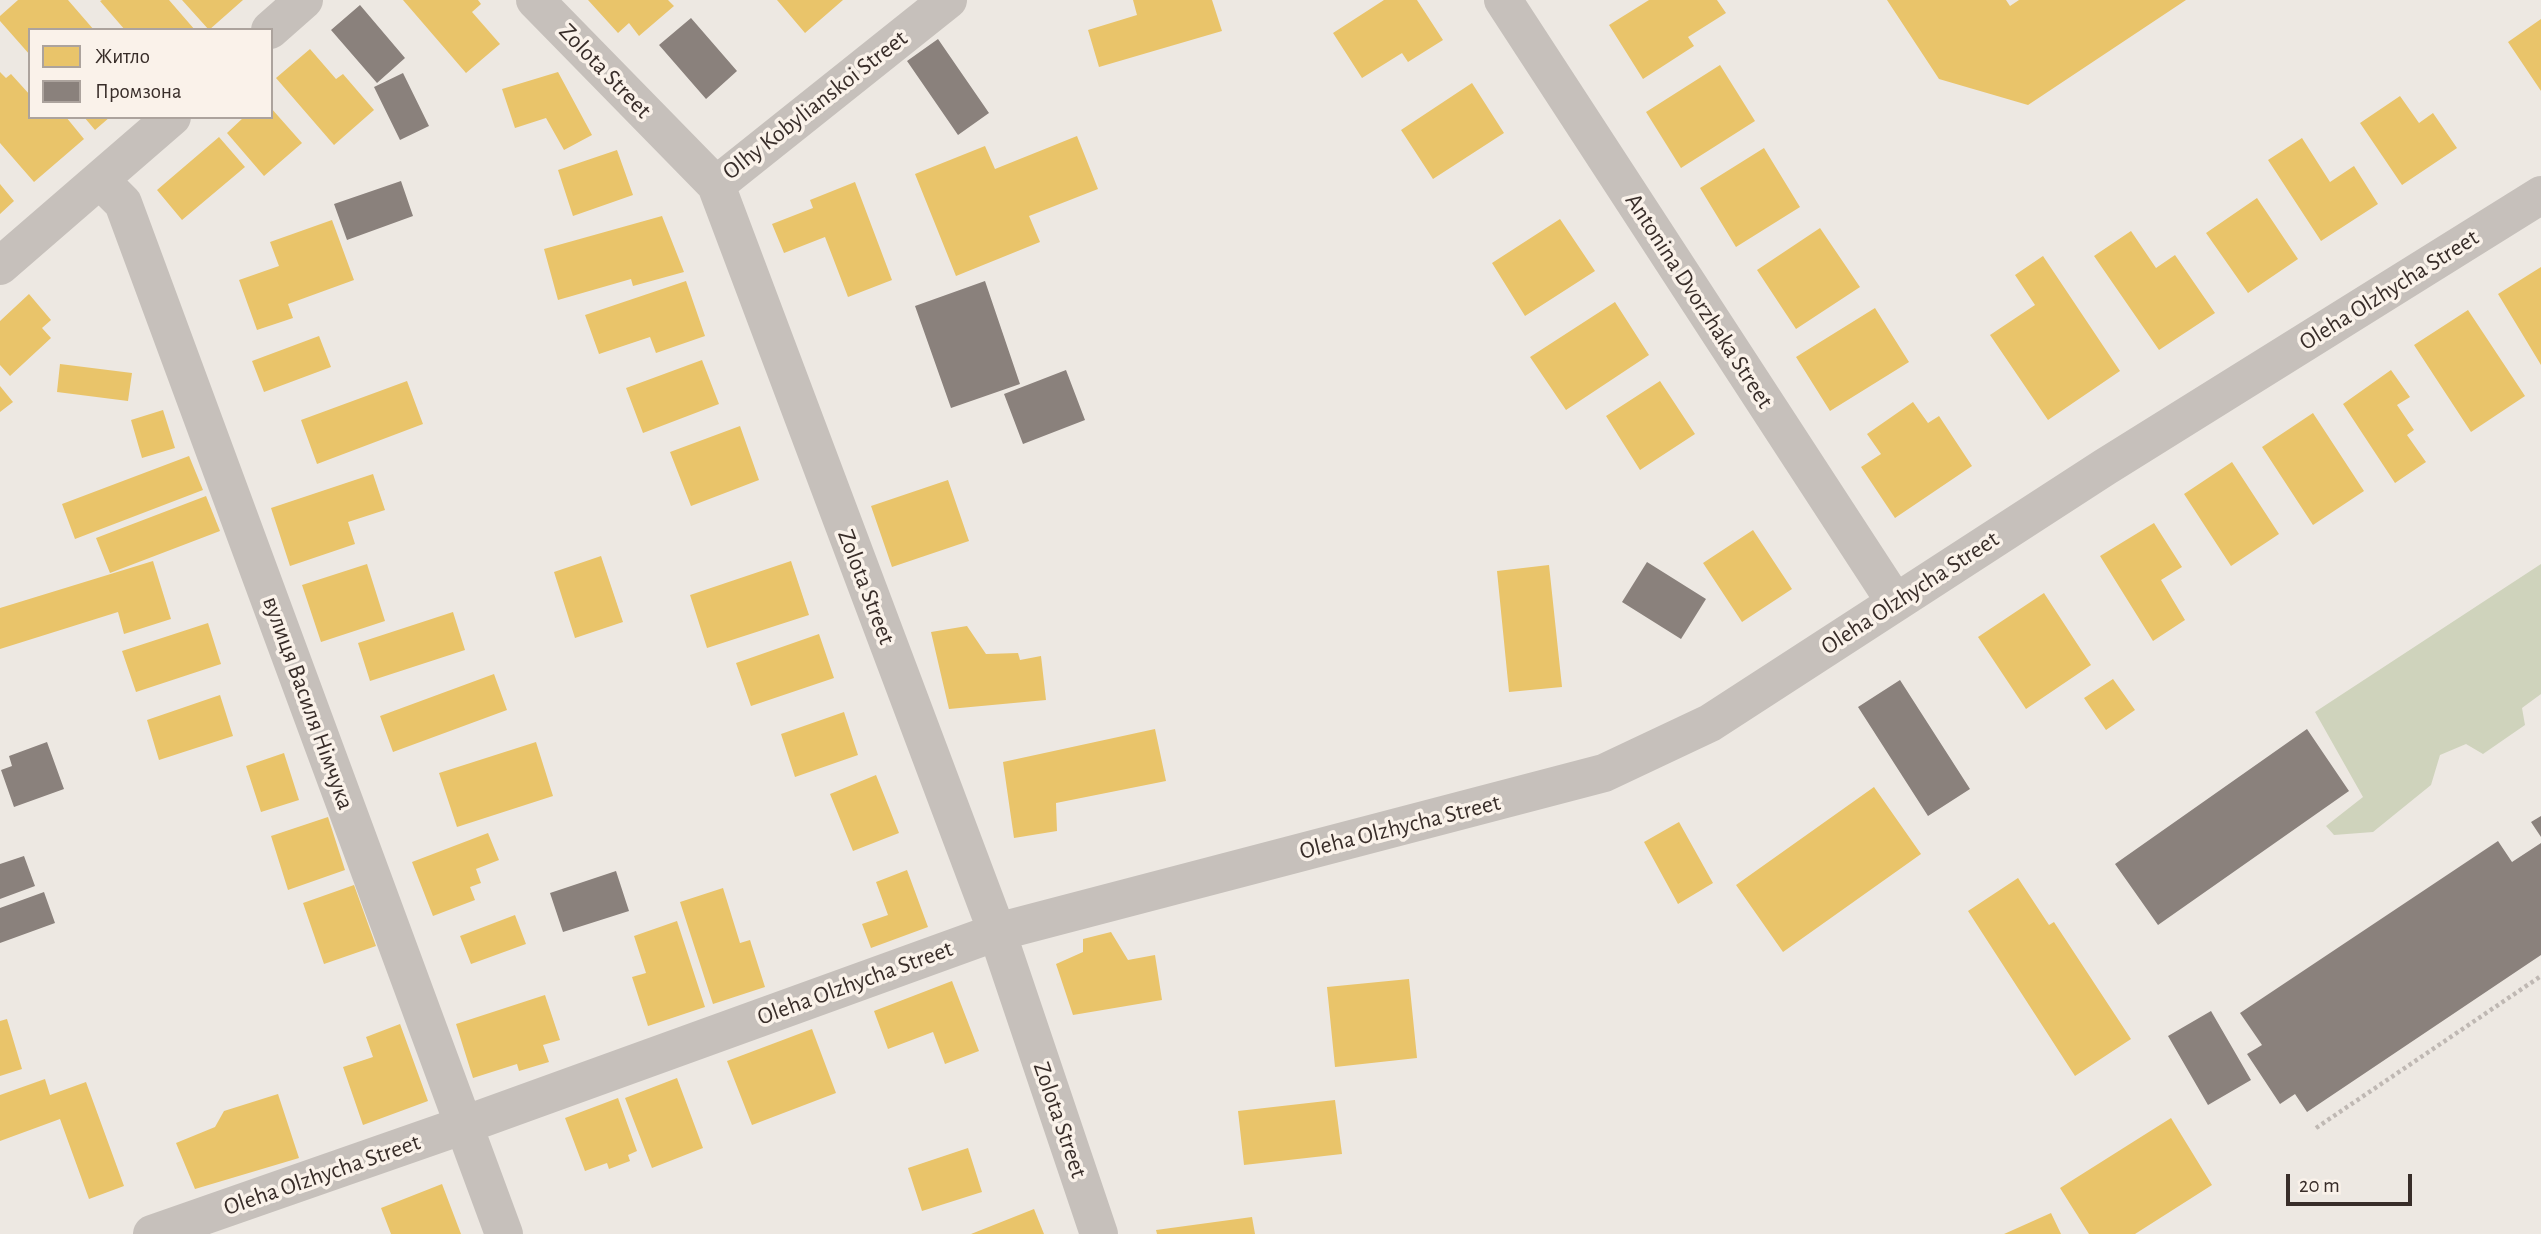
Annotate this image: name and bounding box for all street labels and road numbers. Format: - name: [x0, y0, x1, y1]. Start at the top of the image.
- street label: Zolota Street: [553, 18, 657, 124]
- street label: Olhy Kobylianskoi Street: [717, 24, 913, 186]
- street label: Antonina Dvorzhaka Street: [1619, 188, 1779, 414]
- street label: Oleha Olzhycha Street: [2294, 223, 2484, 357]
- street label: Zolota Street: [831, 525, 901, 649]
- street label: Oleha Olzhycha Street: [1816, 525, 2004, 661]
- street label: вулиця Василя Німчука: [256, 592, 360, 814]
- street label: Oleha Olzhycha Street: [1297, 788, 1503, 866]
- street label: Oleha Olzhycha Street: [753, 934, 957, 1032]
- street label: Zolota Street: [1027, 1058, 1093, 1182]
- street label: Oleha Olzhycha Street: [220, 1128, 424, 1222]

